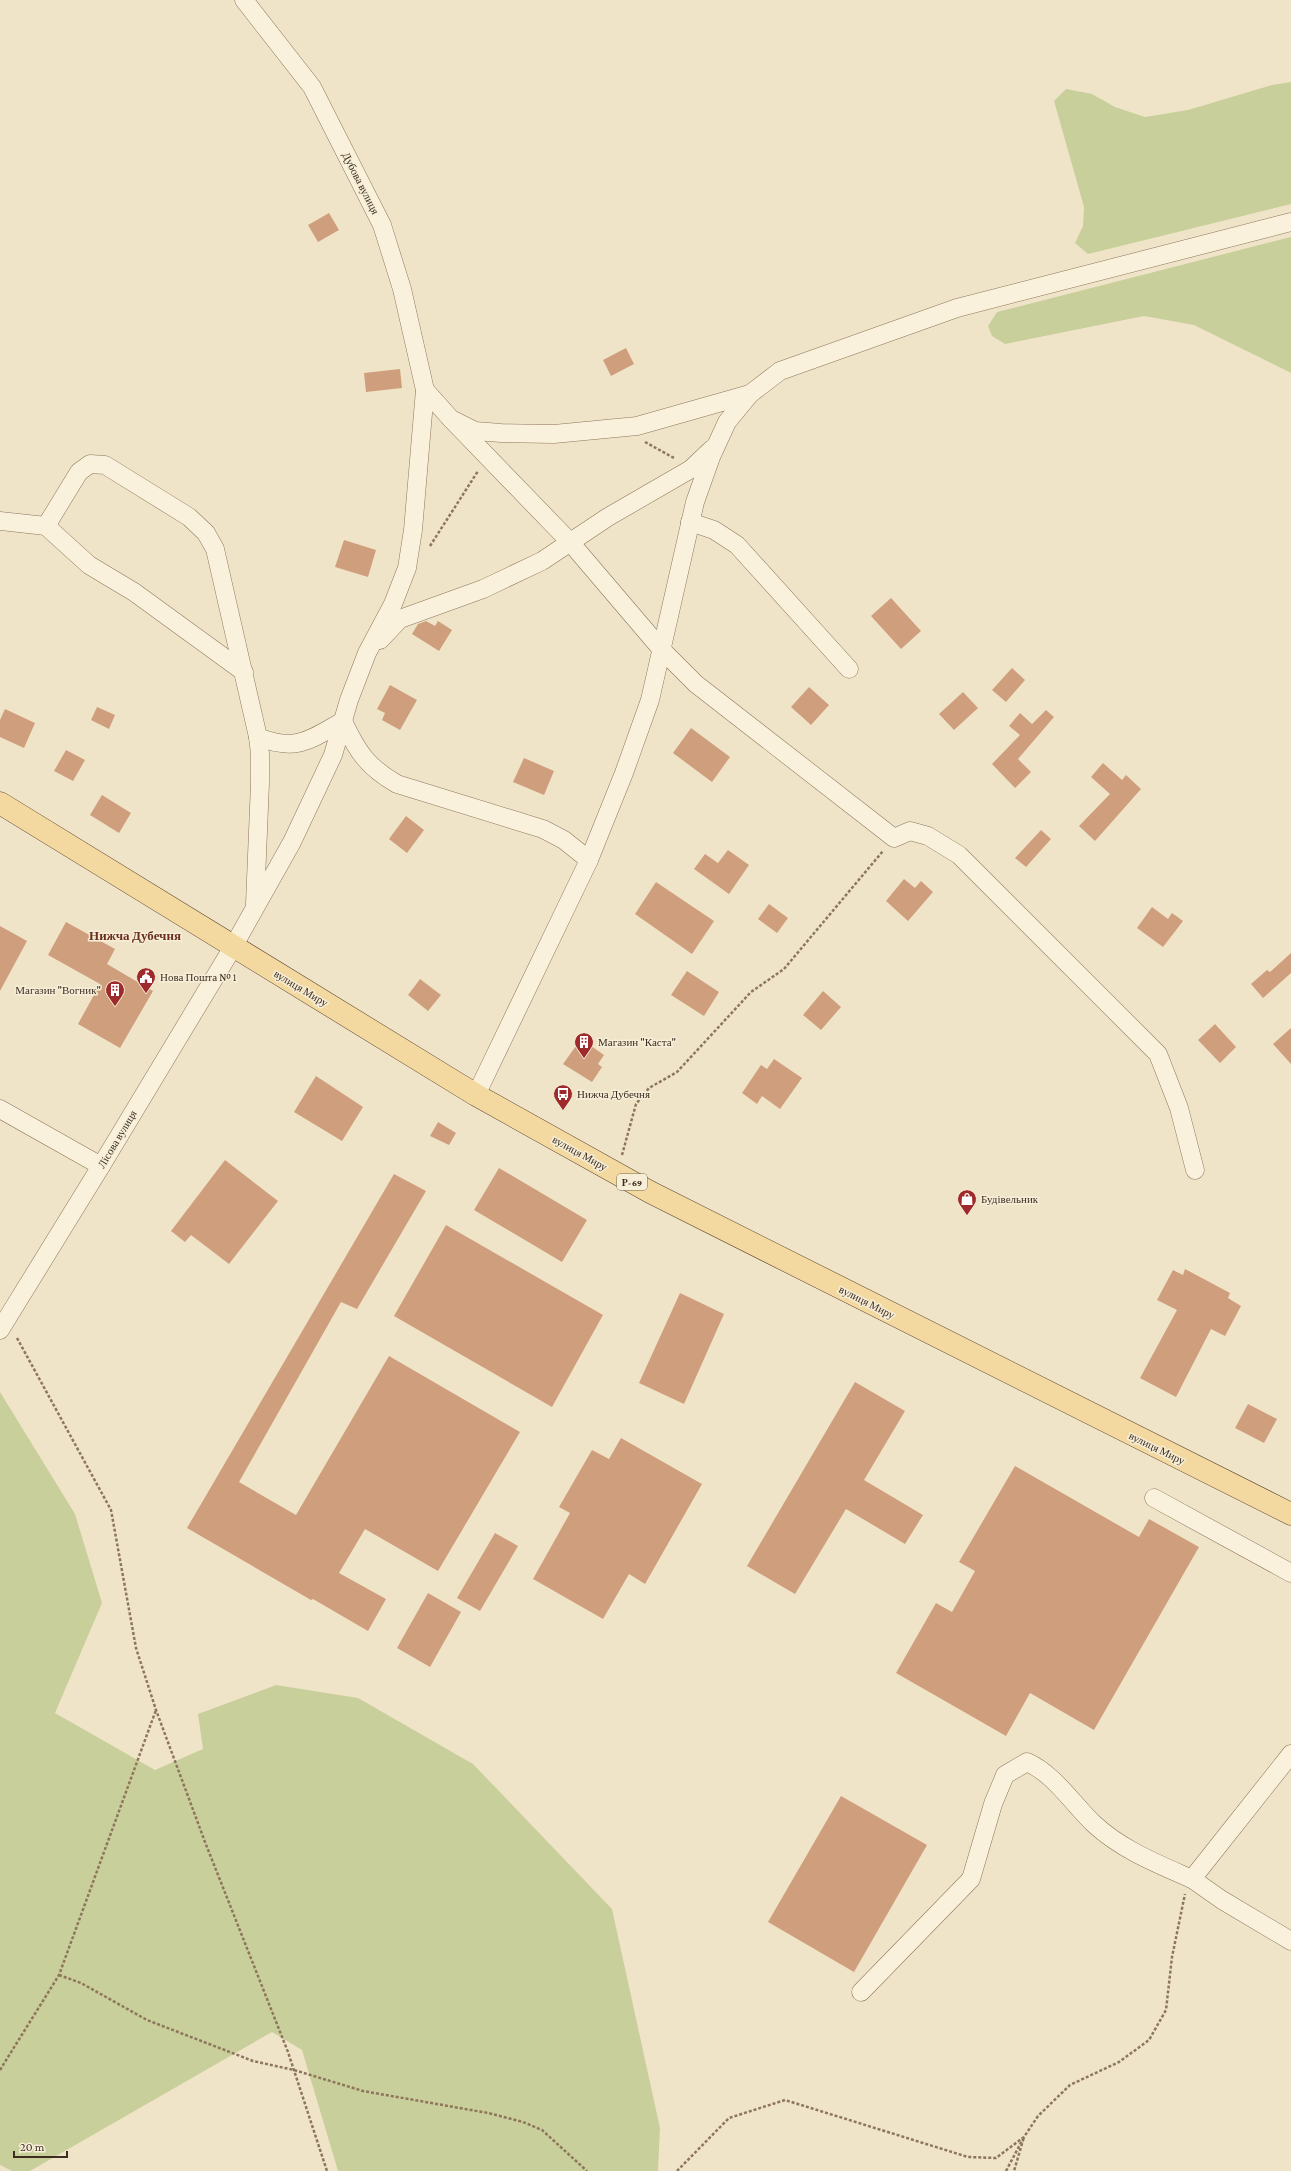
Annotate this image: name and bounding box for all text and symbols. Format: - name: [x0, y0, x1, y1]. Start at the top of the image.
- street label: Дубова вулиця: [340, 150, 382, 216]
- district label: Нижча Дубечня: [89, 928, 181, 943]
- public building icon: Нова Пошта № 1: [135, 966, 157, 994]
- street label: вулиця Миру: [272, 967, 331, 1009]
- place label: Нова Пошта № 1: [160, 971, 237, 983]
- building icon: Магазин "Вогник": [104, 979, 126, 1007]
- place label: Магазин "Вогник": [15, 984, 101, 996]
- building icon: Магазин "Каста": [573, 1031, 595, 1059]
- place label: Магазин "Каста": [598, 1036, 676, 1048]
- bus stop icon: Нижча Дубечня: [552, 1083, 574, 1111]
- place label: Нижча Дубечня: [577, 1088, 650, 1100]
- street label: Лісова вулиця: [95, 1108, 139, 1170]
- street label: вулиця Миру: [551, 1133, 610, 1173]
- road number: Р-69: [617, 1174, 647, 1190]
- shop icon: Будівельник: [956, 1188, 978, 1216]
- place label: Будівельник: [981, 1193, 1039, 1205]
- street label: вулиця Миру: [837, 1283, 897, 1321]
- street label: вулиця Миру: [1127, 1429, 1187, 1467]
- scale bar: [14, 2133, 67, 2159]
- text: 20 m: [20, 2140, 45, 2154]

